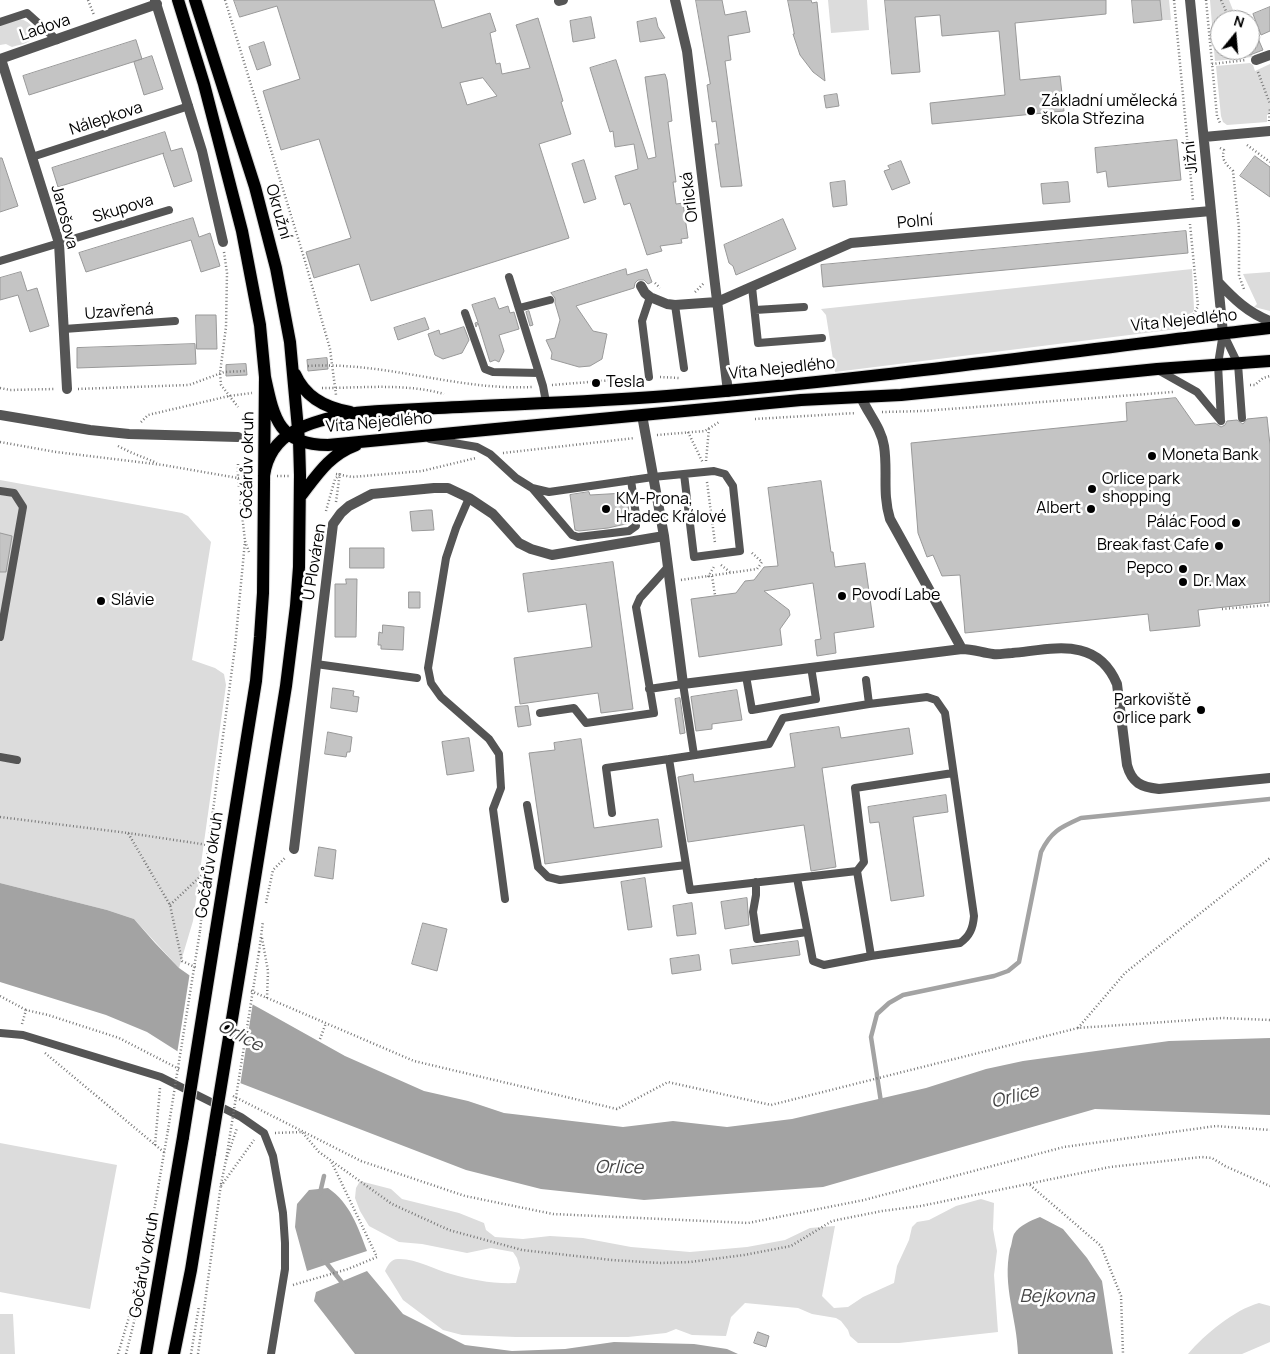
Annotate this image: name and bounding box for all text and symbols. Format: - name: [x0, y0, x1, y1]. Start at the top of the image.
- street label: Ladova: [17, 10, 73, 46]
- north arrow: [1210, 10, 1260, 60]
- text: N: [1232, 11, 1247, 32]
- place label: Základní umělecká škola Střezina: [1041, 92, 1177, 130]
- street label: Nálepkova: [67, 98, 145, 140]
- marker: Základní umělecká škola Střezina: [1025, 105, 1037, 117]
- street label: Jižní: [1180, 140, 1202, 174]
- street label: Orlická: [677, 171, 703, 223]
- street label: Okružní: [261, 182, 295, 242]
- street label: Jarošova: [46, 183, 82, 251]
- street label: Skupova: [90, 191, 156, 227]
- street label: Polní: [896, 211, 934, 233]
- street label: Uzavřená: [84, 300, 154, 324]
- street label: Víta Nejedlého: [1130, 306, 1238, 336]
- street label: Víta Nejedlého: [728, 354, 836, 384]
- place label: Tesla: [606, 373, 645, 393]
- marker: Tesla: [590, 377, 602, 389]
- street label: Víta Nejedlého: [325, 409, 433, 437]
- street label: Gočárův okruh: [237, 411, 259, 519]
- place label: Moneta Bank: [1162, 446, 1258, 466]
- marker: Moneta Bank: [1146, 450, 1158, 462]
- place label: Orlice park shopping: [1102, 470, 1180, 508]
- marker: Orlice park shopping: [1086, 483, 1098, 495]
- place label: KM-Prona, Hradec Králové: [616, 490, 726, 528]
- place label: Albert: [1036, 499, 1081, 519]
- marker: KM-Prona, Hradec Králové: [600, 503, 612, 515]
- marker: Albert: [1085, 503, 1097, 515]
- place label: Pálác Food: [1147, 513, 1226, 533]
- marker: Pálác Food: [1230, 517, 1242, 529]
- street label: U Plováren: [299, 522, 331, 602]
- place label: Break fast Cafe: [1097, 536, 1209, 556]
- marker: Break fast Cafe: [1213, 540, 1225, 552]
- place label: Pepco: [1127, 559, 1173, 579]
- marker: Pepco: [1177, 563, 1189, 575]
- place label: Dr. Max: [1193, 572, 1246, 592]
- marker: Dr. Max: [1177, 576, 1189, 588]
- place label: Povodí Labe: [852, 586, 940, 606]
- marker: Povodí Labe: [836, 590, 848, 602]
- place label: Slávie: [111, 591, 154, 611]
- marker: Slávie: [95, 595, 107, 607]
- place label: Parkoviště Orlice park: [1113, 691, 1191, 729]
- marker: Parkoviště Orlice park: [1195, 704, 1207, 716]
- street label: Gočárův okruh: [192, 811, 228, 919]
- water label: Orlice: [214, 1015, 266, 1057]
- water label: Orlice: [989, 1081, 1041, 1113]
- water label: Orlice: [595, 1157, 643, 1179]
- street label: Gočárův okruh: [126, 1211, 164, 1319]
- water label: Bejkovna: [1020, 1286, 1094, 1308]

